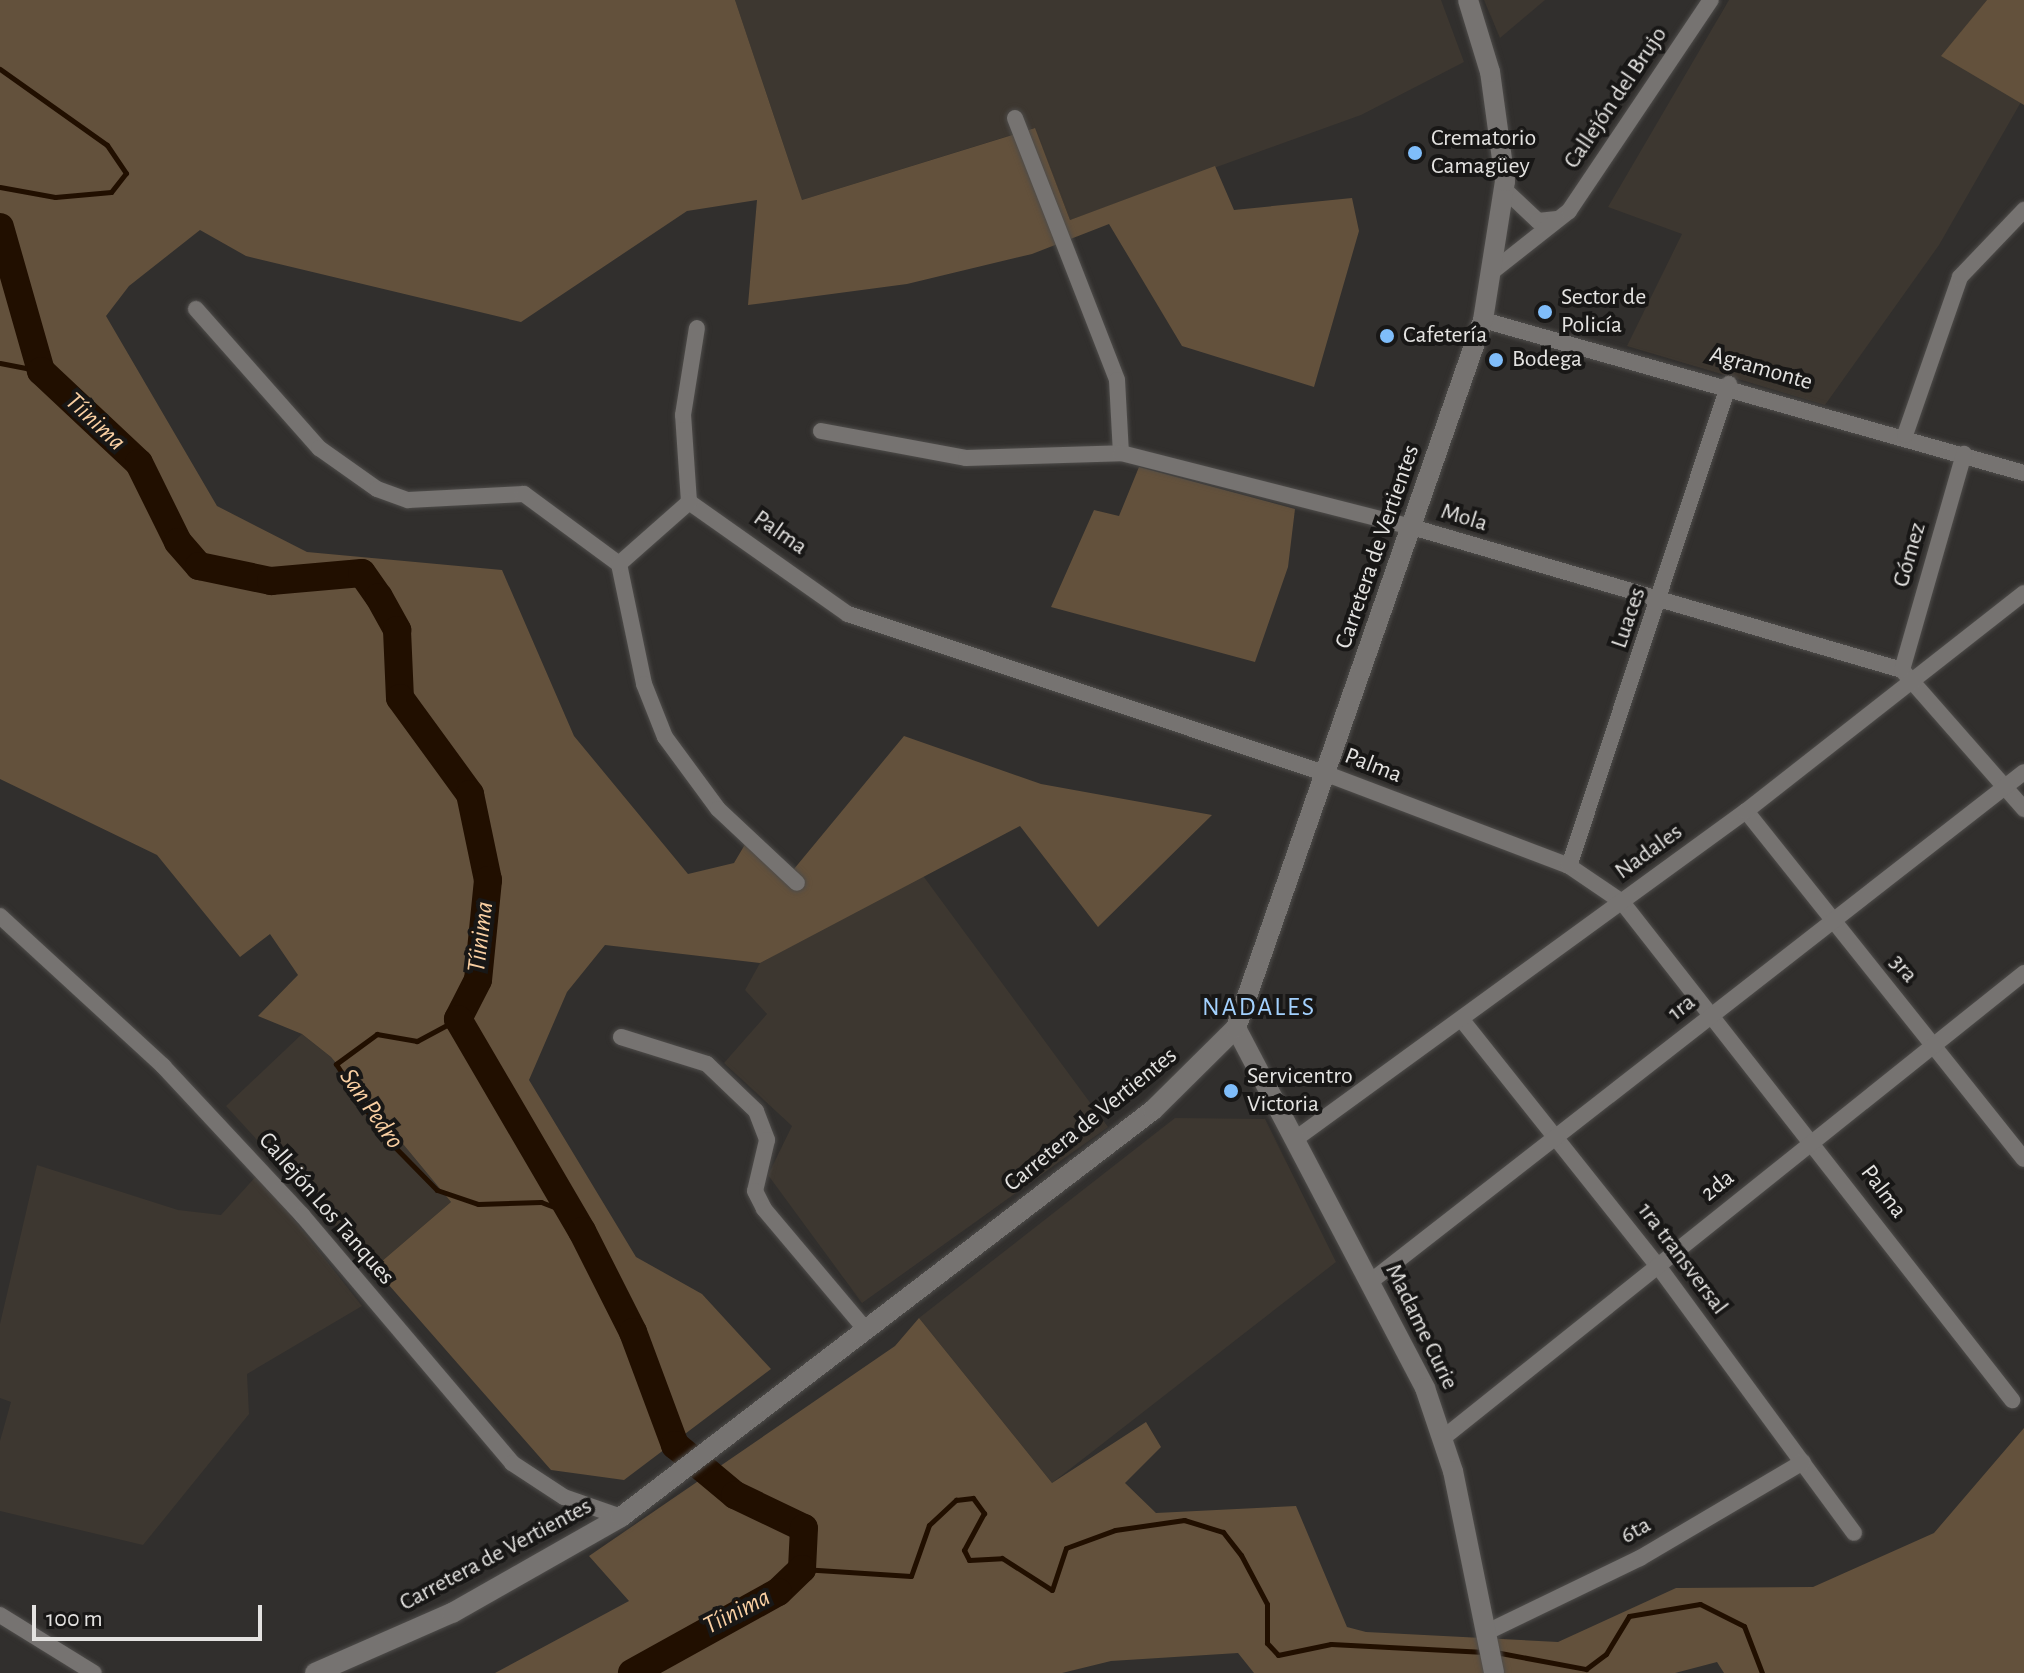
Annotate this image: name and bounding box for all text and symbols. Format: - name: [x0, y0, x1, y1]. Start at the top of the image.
- street label: Callejón del Brujo: [1558, 22, 1674, 174]
- place label: Crematorio Camagüey: [1431, 125, 1536, 181]
- marker: Crematorio Camagüey: [1406, 144, 1424, 162]
- place label: Sector de Policía: [1561, 284, 1646, 340]
- marker: Sector de Policía: [1536, 303, 1554, 321]
- place label: Cafetería: [1403, 322, 1487, 350]
- marker: Cafetería: [1378, 327, 1396, 345]
- street label: Agramonte: [1706, 341, 1816, 397]
- place label: Bodega: [1512, 346, 1582, 374]
- marker: Bodega: [1487, 351, 1505, 369]
- water label: Tíinima: [58, 386, 132, 458]
- street label: Carretera de Vertientes: [1330, 441, 1426, 653]
- street label: Mola: [1437, 497, 1491, 539]
- street label: Palma: [748, 504, 812, 562]
- street label: Gómez: [1887, 519, 1933, 591]
- street label: Luaces: [1605, 584, 1653, 652]
- street label: Palma: [1340, 742, 1406, 790]
- street label: Nadales: [1610, 818, 1688, 886]
- water label: Tíinima: [461, 900, 501, 974]
- street label: 3ra: [1883, 949, 1923, 989]
- street label: 1ra: [1663, 988, 1701, 1028]
- district label: NADALES: [1202, 992, 1316, 1024]
- street label: Carretera de Vertientes: [999, 1042, 1183, 1198]
- water label: San Pedro: [332, 1063, 410, 1155]
- place label: Servicentro Victoria: [1247, 1063, 1353, 1119]
- marker: Servicentro Victoria: [1222, 1082, 1240, 1100]
- street label: Callejón Los Tanques: [252, 1127, 400, 1291]
- street label: Palma: [1854, 1160, 1912, 1224]
- street label: 2da: [1696, 1164, 1740, 1208]
- street label: 1ra transversal: [1631, 1197, 1733, 1321]
- street label: Madame Curie: [1378, 1260, 1464, 1394]
- street label: Carretera de Vertientes: [395, 1492, 597, 1618]
- street label: 6ta: [1616, 1511, 1656, 1551]
- water label: Tíinima: [698, 1582, 776, 1642]
- scale bar: [36, 1589, 266, 1639]
- text: 100 m: [46, 1607, 103, 1631]

